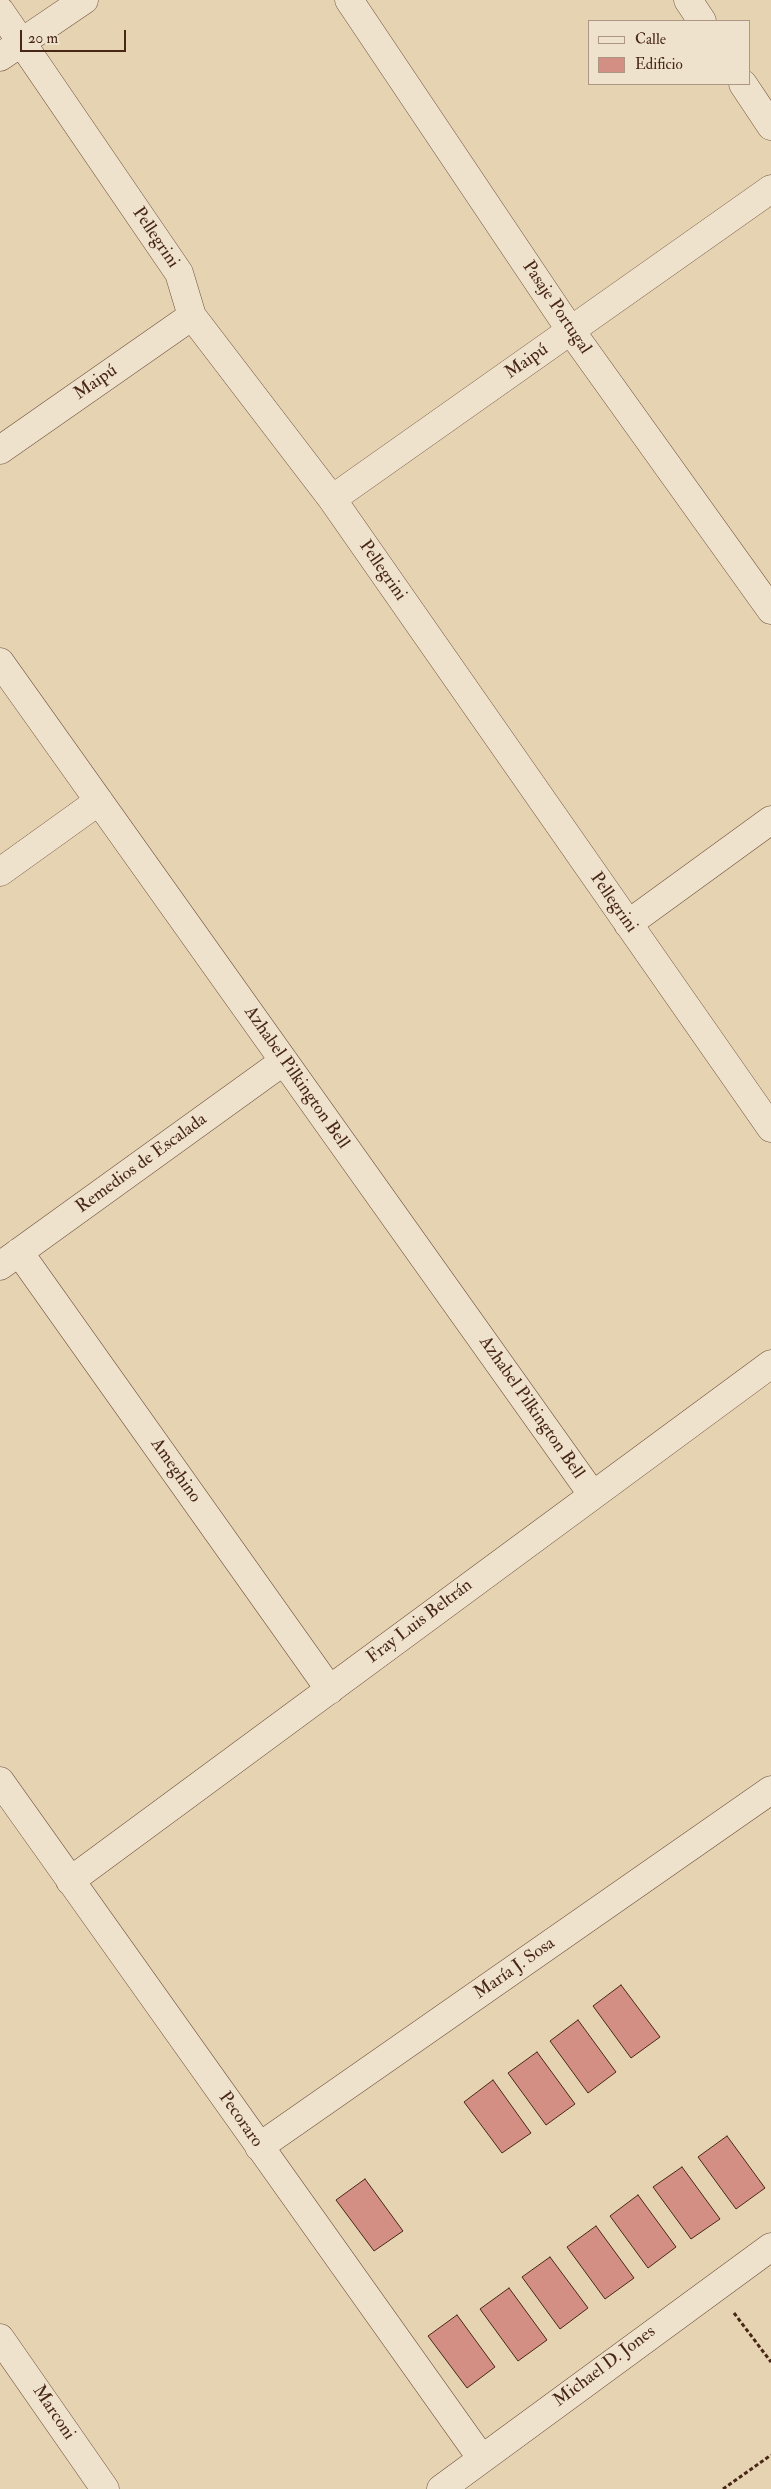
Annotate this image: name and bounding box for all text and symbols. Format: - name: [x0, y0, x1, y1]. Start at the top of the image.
- scale bar: [22, 20, 129, 52]
- legend: [588, 20, 751, 85]
- text: 20 m: [28, 29, 58, 48]
- text: Calle: [635, 30, 666, 49]
- text: Edificio: [635, 55, 683, 74]
- street label: Pellegrini: [127, 203, 183, 273]
- street label: Pasaje Portugal: [517, 257, 595, 359]
- street label: Maipú: [501, 339, 553, 385]
- street label: Maipú: [70, 360, 122, 406]
- street label: Pellegrini: [353, 537, 411, 605]
- street label: Pellegrini: [584, 869, 642, 937]
- street label: Azhabel Pilkington Bell: [239, 1003, 353, 1153]
- street label: Remedios de Escalada: [73, 1109, 211, 1219]
- street label: Azhabel Pilkington Bell: [474, 1333, 588, 1483]
- street label: Ameghino: [145, 1435, 205, 1507]
- street label: Fray Luis Beltrán: [363, 1575, 477, 1669]
- street label: María J. Sosa: [470, 1933, 560, 2005]
- street label: Pecoraro: [213, 2088, 267, 2152]
- street label: Michael D. Jones: [550, 2322, 660, 2412]
- street label: Marconi: [27, 2382, 79, 2444]

